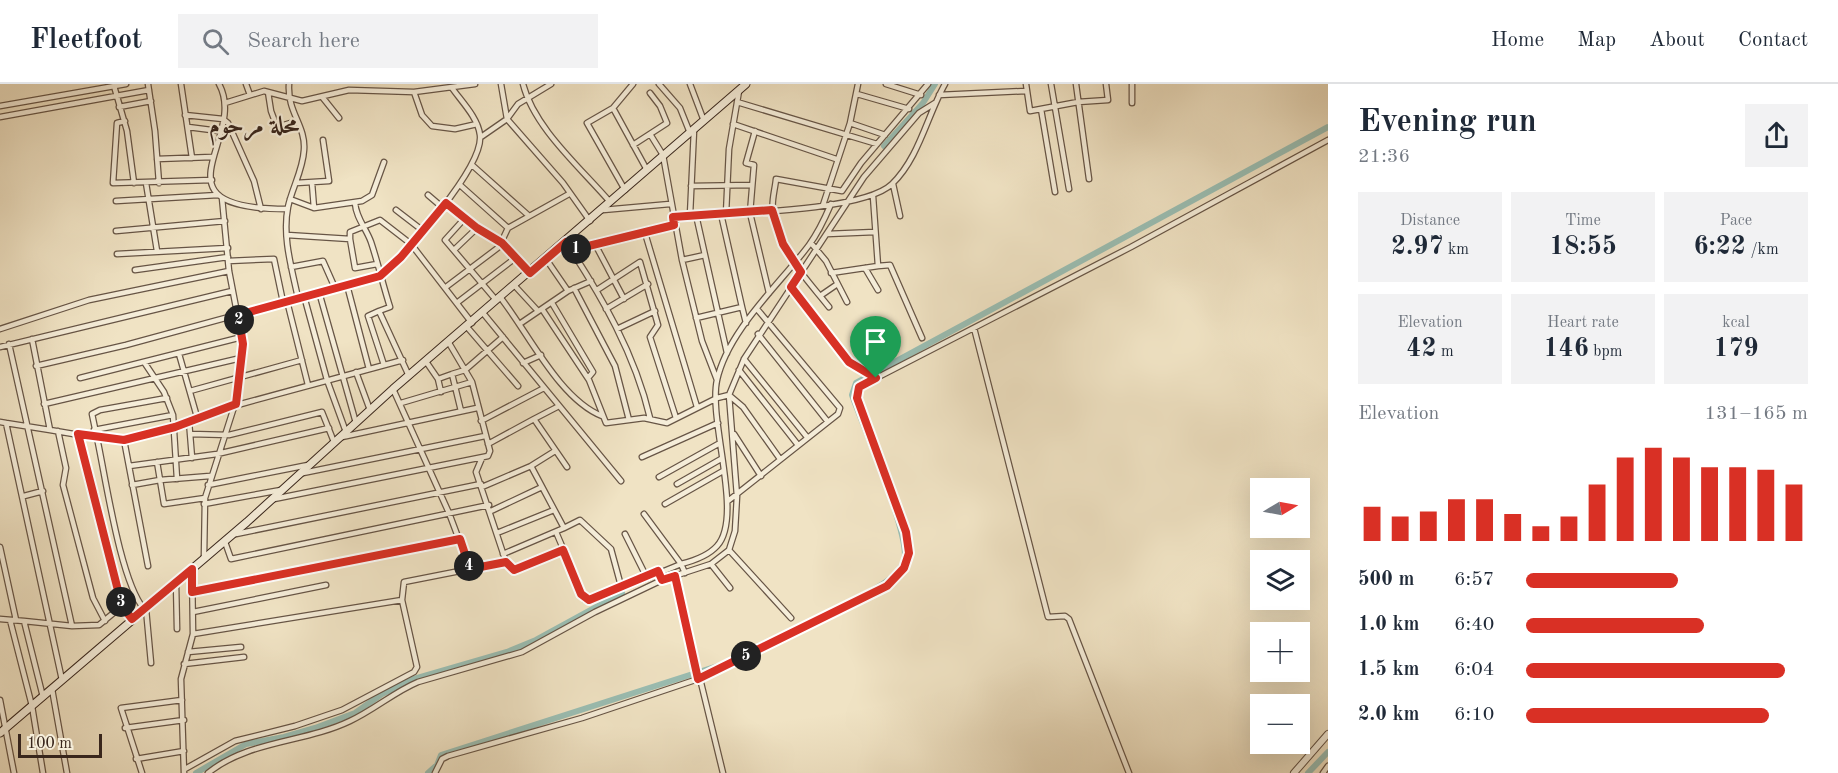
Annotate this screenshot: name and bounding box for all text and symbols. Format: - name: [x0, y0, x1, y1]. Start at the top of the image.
- search box: [178, 14, 598, 68]
- icon: search: [199, 25, 232, 58]
- text: Fleetfoot: [30, 27, 142, 55]
- text: Search here: [247, 30, 360, 52]
- text: Home: [1491, 30, 1544, 51]
- text: Map: [1577, 30, 1616, 51]
- text: About: [1649, 30, 1705, 51]
- text: Contact: [1738, 30, 1808, 51]
- button: share: [1745, 104, 1808, 167]
- text: Evening run: [1358, 106, 1537, 139]
- district label: محلة مرحوم: [209, 115, 299, 146]
- text: 21:36: [1358, 147, 1410, 167]
- text: Distance: [1400, 213, 1460, 229]
- text: Time: [1565, 213, 1601, 229]
- text: Pace: [1720, 213, 1752, 229]
- pin: 1: [561, 234, 591, 264]
- text: 2.97: [1391, 234, 1444, 260]
- text: 18:55: [1549, 234, 1617, 260]
- text: 6:22: [1693, 234, 1746, 260]
- text: 1: [571, 241, 581, 257]
- text: km: [1444, 242, 1469, 258]
- text: /km: [1746, 242, 1779, 258]
- pin: 2: [224, 305, 254, 335]
- text: 2: [234, 312, 244, 328]
- text: Elevation: [1397, 315, 1463, 331]
- text: Heart rate: [1547, 315, 1619, 331]
- text: kcal: [1722, 315, 1750, 331]
- pin: [850, 316, 901, 378]
- icon: arrive: [859, 325, 892, 358]
- text: 42: [1406, 336, 1436, 362]
- text: 146: [1544, 336, 1589, 362]
- text: 179: [1713, 336, 1759, 362]
- text: m: [1436, 344, 1454, 360]
- text: bpm: [1589, 344, 1622, 360]
- text: Elevation: [1358, 404, 1439, 424]
- text: 131–165 m: [1705, 404, 1808, 424]
- north arrow: [1250, 478, 1310, 538]
- map controls: [1250, 478, 1310, 754]
- button: layers: [1250, 550, 1310, 610]
- pin: 4: [454, 551, 484, 581]
- text: 4: [464, 558, 474, 574]
- text: 500 m: [1358, 570, 1414, 590]
- text: 6:57: [1454, 570, 1494, 590]
- pin: 3: [106, 587, 136, 617]
- text: 3: [116, 594, 126, 610]
- text: 1.0 km: [1358, 615, 1420, 635]
- text: 6:40: [1454, 615, 1494, 635]
- button: +: [1250, 622, 1310, 682]
- pin: 5: [731, 641, 761, 671]
- text: 5: [741, 648, 751, 664]
- text: 1.5 km: [1358, 660, 1420, 680]
- text: 6:04: [1454, 660, 1494, 680]
- button: −: [1250, 694, 1310, 754]
- text: 2.0 km: [1358, 705, 1420, 725]
- text: 6:10: [1454, 705, 1494, 725]
- scale bar: [18, 731, 102, 758]
- text: 100 m: [27, 736, 72, 752]

